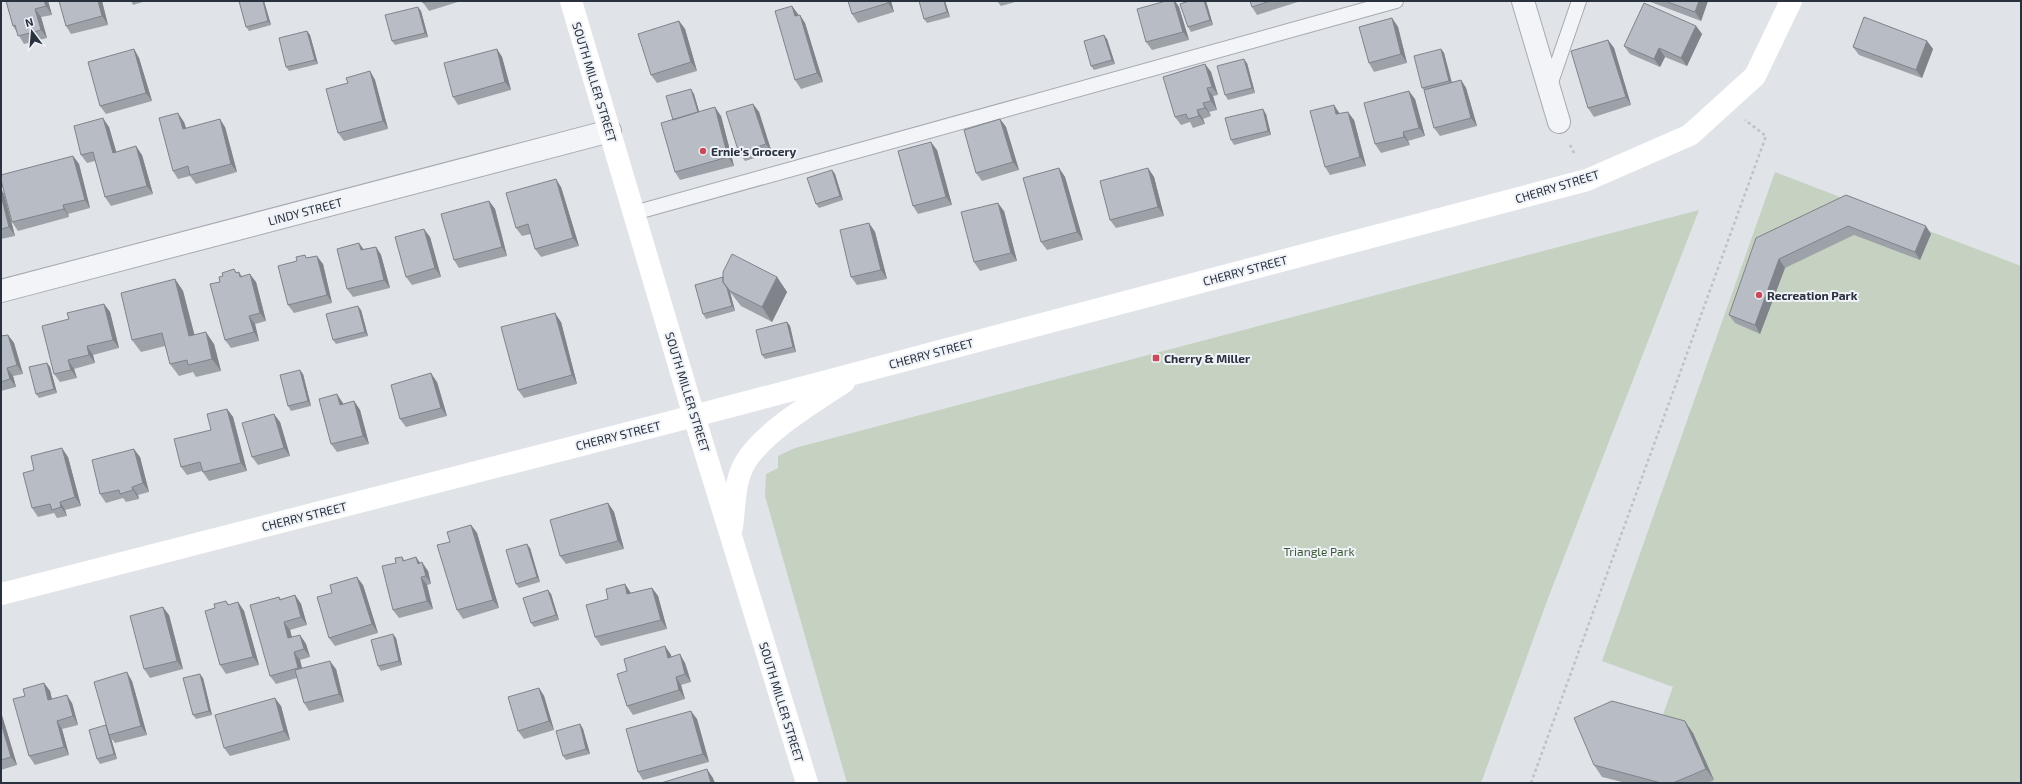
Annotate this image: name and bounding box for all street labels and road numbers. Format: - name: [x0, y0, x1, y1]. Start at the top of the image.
- street label: SOUTH MILLER STREET: [570, 20, 620, 144]
- street label: CHERRY STREET: [1513, 167, 1601, 205]
- street label: LINDY STREET: [266, 194, 344, 228]
- street label: CHERRY STREET: [1201, 252, 1289, 288]
- street label: SOUTH MILLER STREET: [663, 330, 713, 454]
- street label: CHERRY STREET: [887, 335, 975, 371]
- street label: CHERRY STREET: [574, 418, 662, 452]
- street label: CHERRY STREET: [260, 499, 348, 533]
- street label: SOUTH MILLER STREET: [757, 640, 807, 764]

